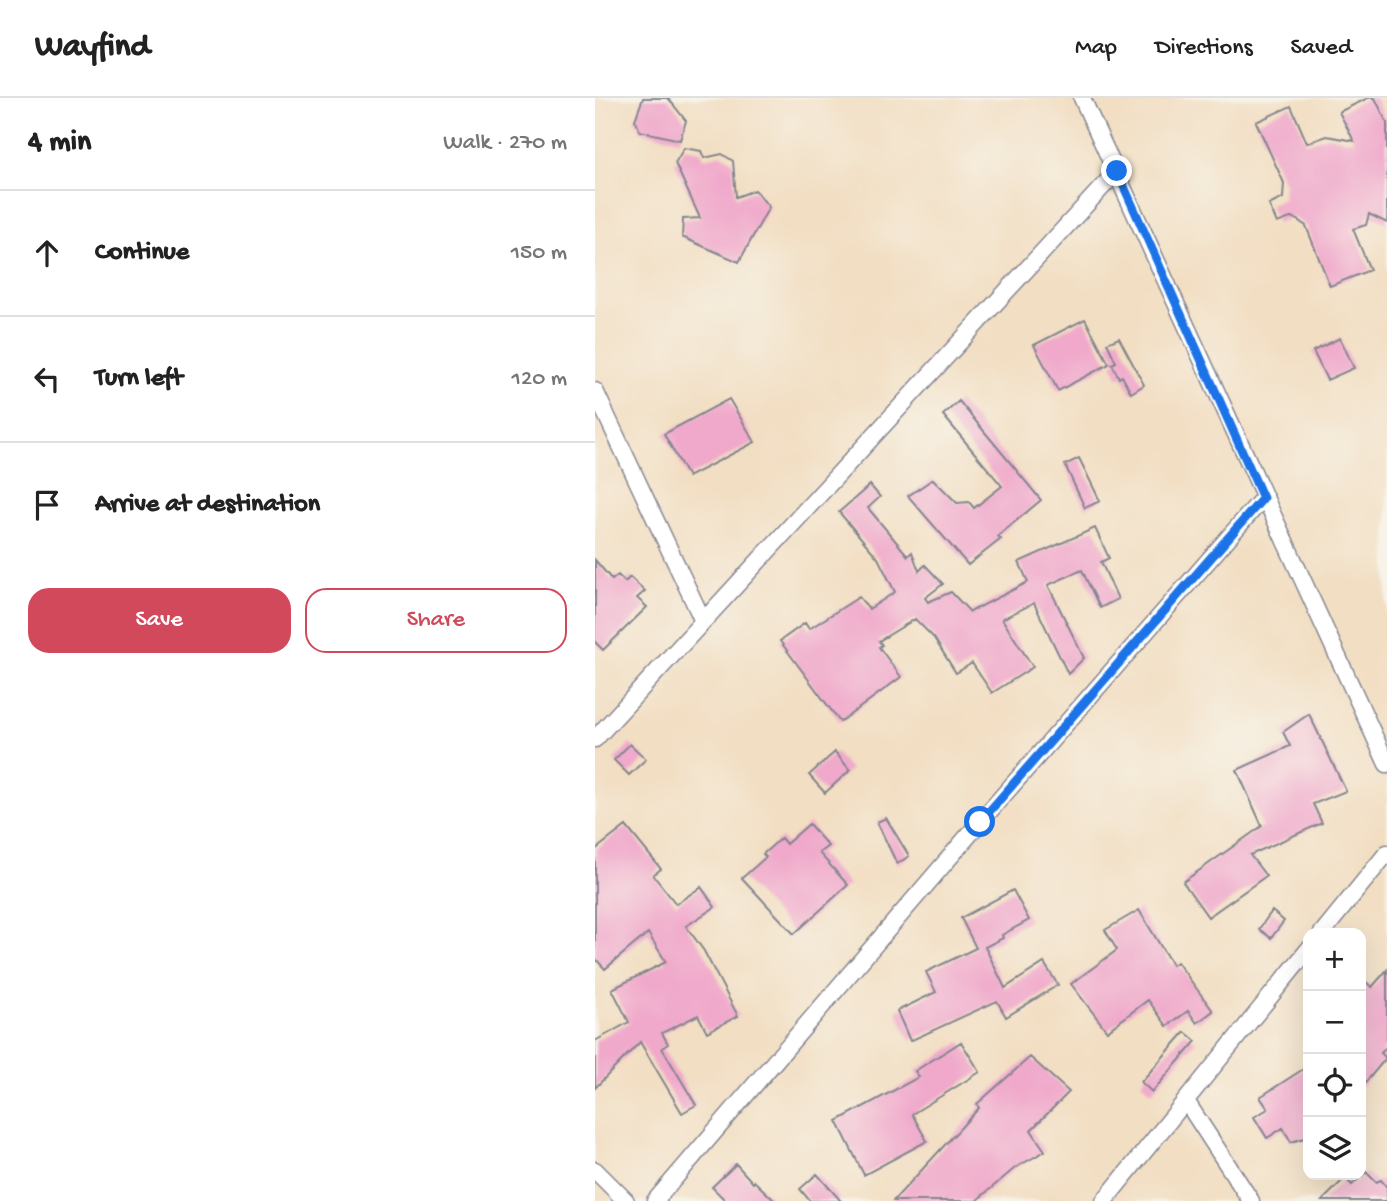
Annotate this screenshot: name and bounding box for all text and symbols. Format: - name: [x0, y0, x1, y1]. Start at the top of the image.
- text: Wayfind: [35, 29, 150, 67]
- text: Map: [1075, 34, 1117, 63]
- text: Directions: [1155, 34, 1253, 63]
- text: Saved: [1291, 34, 1352, 63]
- text: 4 min: [28, 126, 91, 161]
- text: Walk · 270 m: [443, 130, 567, 157]
- route end: [1101, 155, 1132, 186]
- icon: ahead: [28, 234, 66, 272]
- text: Continue: [95, 238, 189, 269]
- text: 150 m: [511, 240, 567, 267]
- icon: left: [28, 360, 66, 398]
- text: Turn left: [95, 364, 183, 395]
- text: 120 m: [512, 366, 567, 393]
- icon: arrive: [28, 486, 66, 524]
- text: Arrive at destination: [95, 490, 320, 521]
- button: Save: [28, 588, 291, 653]
- button: Share: [305, 588, 567, 653]
- route start: [964, 806, 995, 837]
- map controls: [1303, 928, 1366, 1180]
- button: +: [1303, 928, 1366, 991]
- button: −: [1303, 991, 1366, 1054]
- button: locate: [1303, 1054, 1366, 1117]
- button: layers: [1303, 1117, 1366, 1180]

